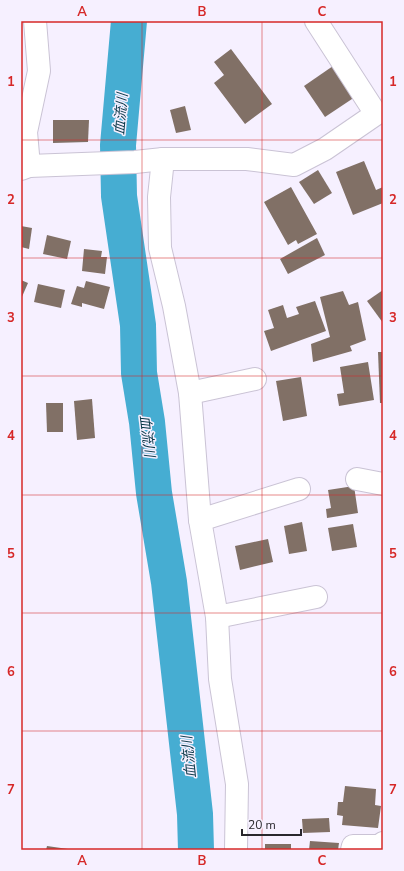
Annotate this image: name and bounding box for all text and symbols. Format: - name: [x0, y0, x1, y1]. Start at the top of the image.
- text: A: [77, 3, 87, 21]
- text: B: [198, 3, 207, 21]
- text: C: [318, 3, 327, 21]
- text: 1: [7, 73, 15, 91]
- text: 1: [389, 73, 397, 91]
- water label: 血流川: [110, 90, 132, 136]
- text: 2: [7, 191, 15, 209]
- text: 2: [389, 191, 397, 209]
- text: 3: [7, 309, 15, 327]
- text: 3: [389, 309, 397, 327]
- water label: 血流川: [135, 414, 159, 460]
- text: 4: [7, 427, 15, 445]
- text: 4: [389, 427, 397, 445]
- text: 5: [7, 545, 15, 563]
- text: 5: [389, 545, 397, 563]
- text: 6: [7, 663, 15, 681]
- text: 6: [389, 663, 397, 681]
- water label: 血流川: [177, 733, 201, 779]
- text: 7: [7, 781, 15, 799]
- text: 7: [389, 781, 397, 799]
- scale bar: [242, 811, 301, 837]
- text: 20 m: [248, 817, 276, 833]
- text: A: [77, 852, 87, 870]
- text: B: [198, 852, 207, 870]
- text: C: [318, 852, 327, 870]

